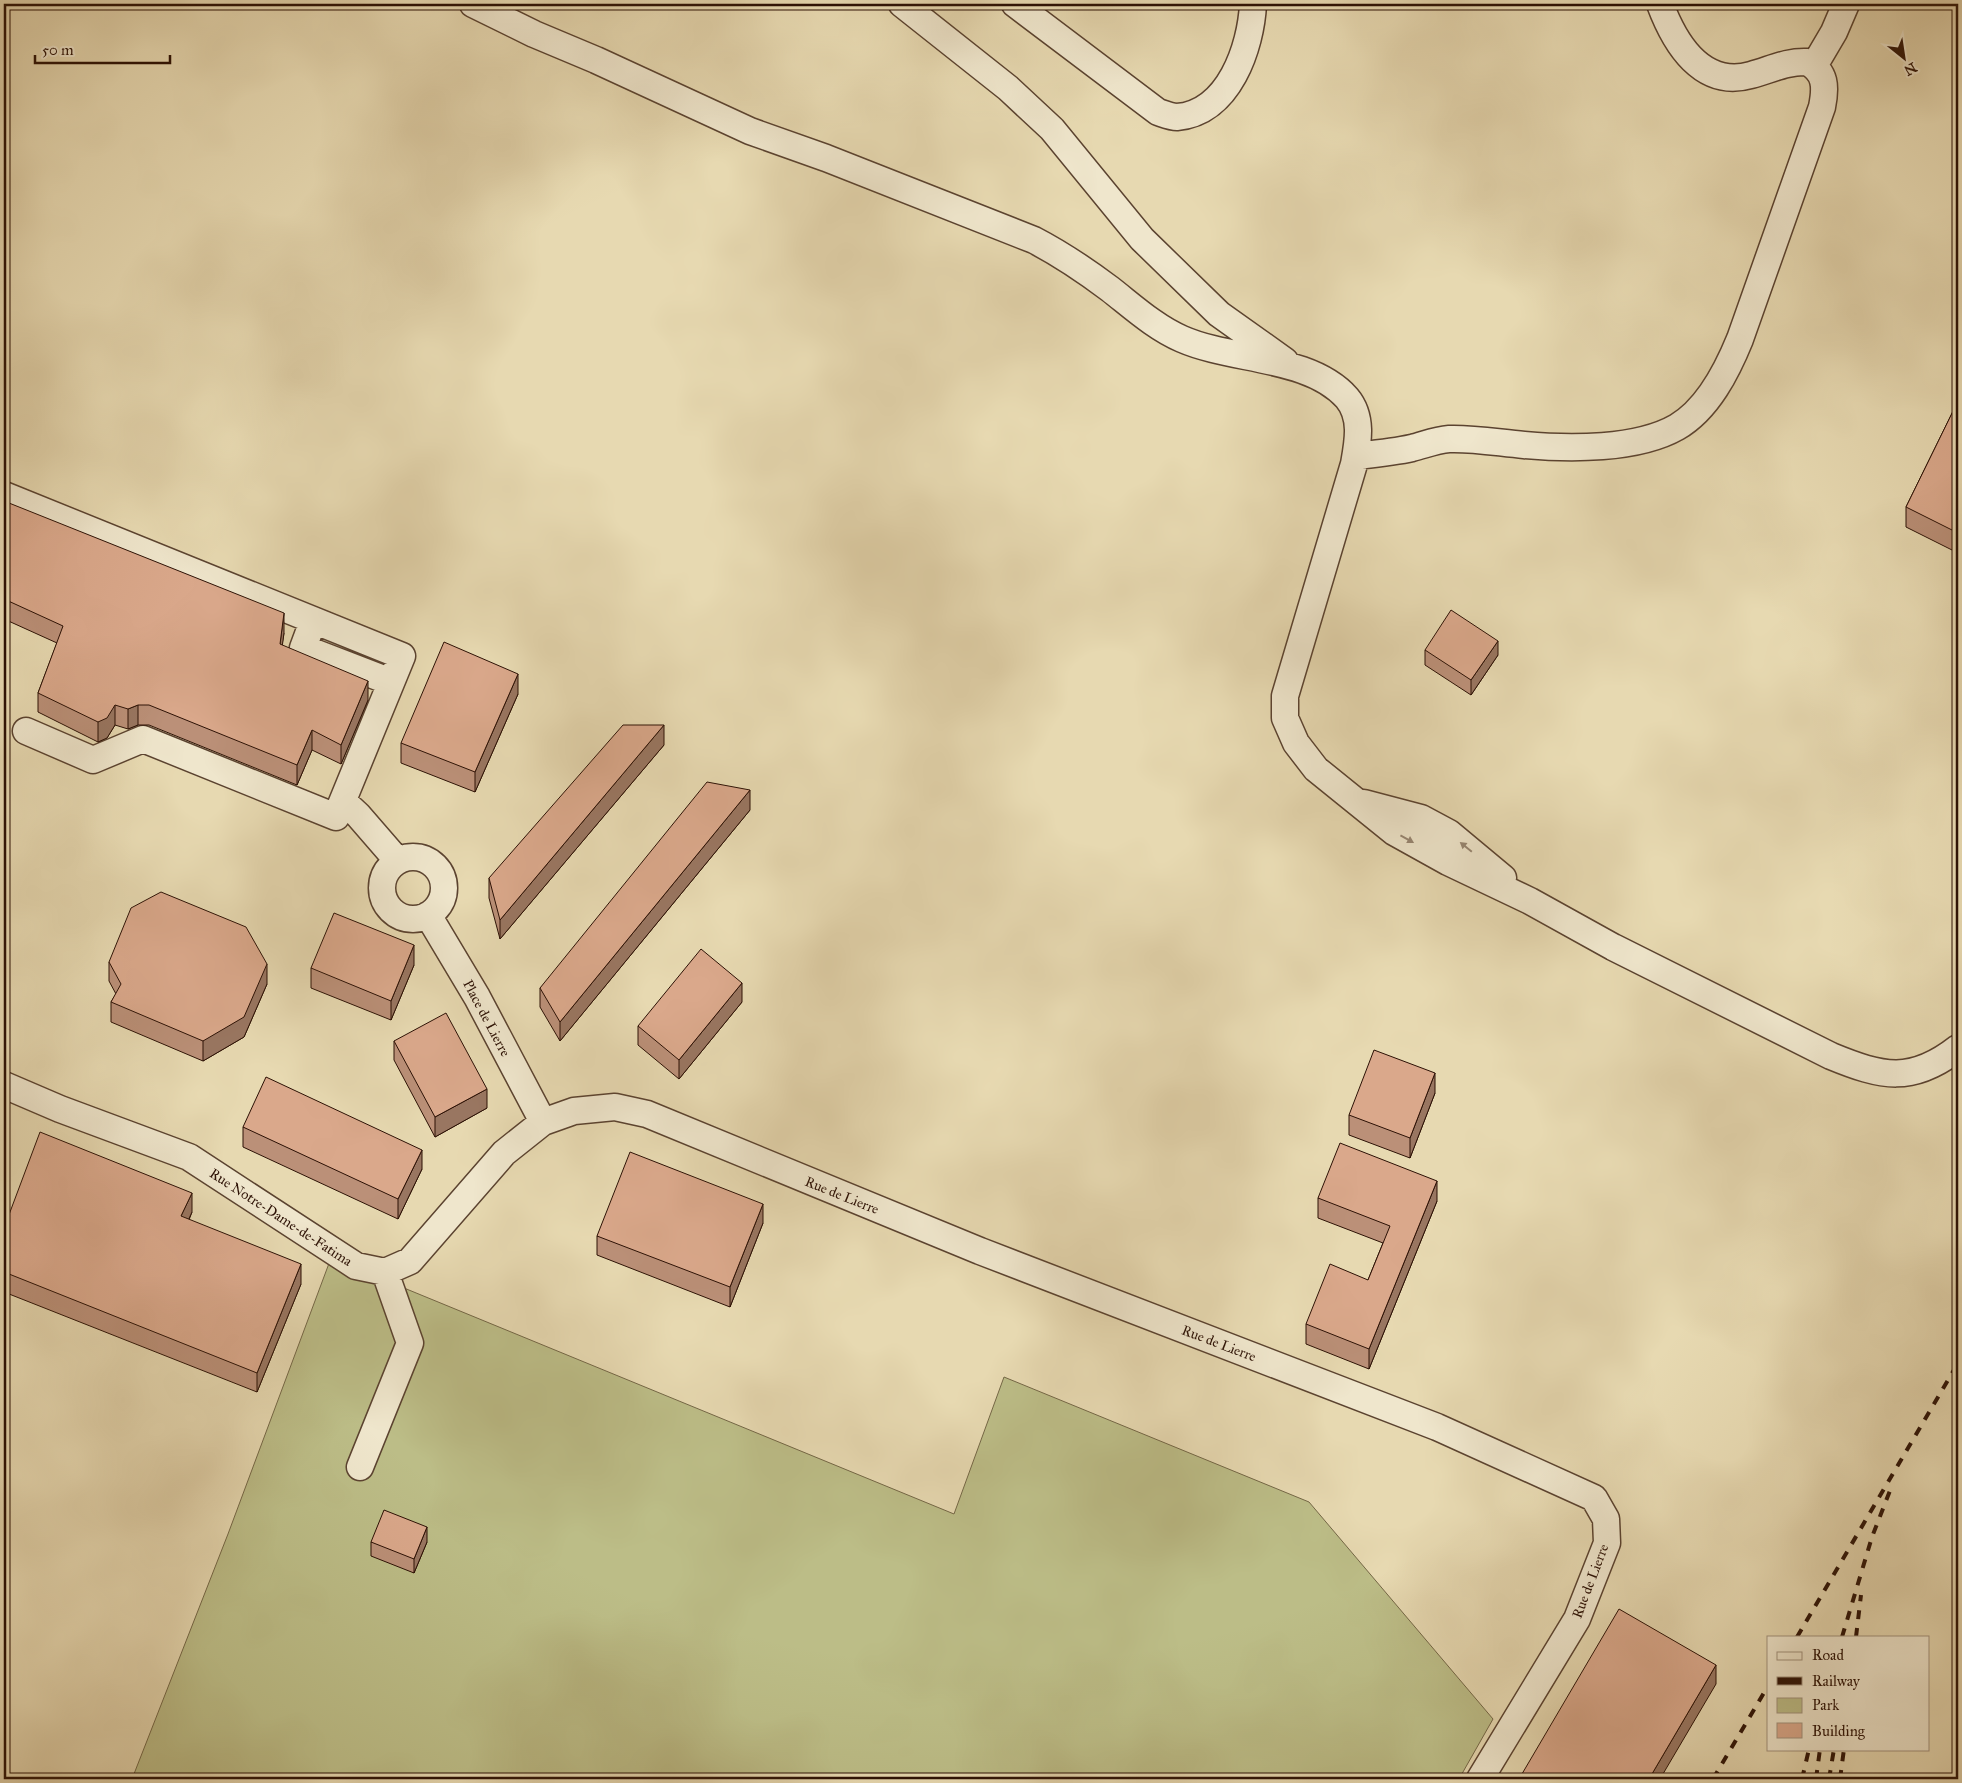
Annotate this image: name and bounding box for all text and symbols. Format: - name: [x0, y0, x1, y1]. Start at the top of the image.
- scale bar: [35, 32, 170, 64]
- north arrow: [1880, 32, 1930, 82]
- text: 50 m: [42, 41, 74, 59]
- text: N: [1901, 58, 1920, 79]
- one-way arrow: [1400, 835, 1415, 843]
- one-way arrow: [1460, 841, 1473, 852]
- street label: Place de Lierre: [459, 977, 514, 1060]
- street label: Rue Notre-Dame-de-Fatima: [206, 1165, 355, 1270]
- street label: Rue de Lierre: [802, 1173, 881, 1218]
- street label: Rue de Lierre: [1179, 1322, 1258, 1365]
- street label: Rue de Lierre: [1569, 1542, 1612, 1621]
- legend: [1767, 1636, 1930, 1750]
- text: Road: [1812, 1646, 1844, 1664]
- text: Railway: [1812, 1672, 1861, 1690]
- text: Park: [1812, 1696, 1839, 1714]
- text: Building: [1812, 1722, 1866, 1740]

